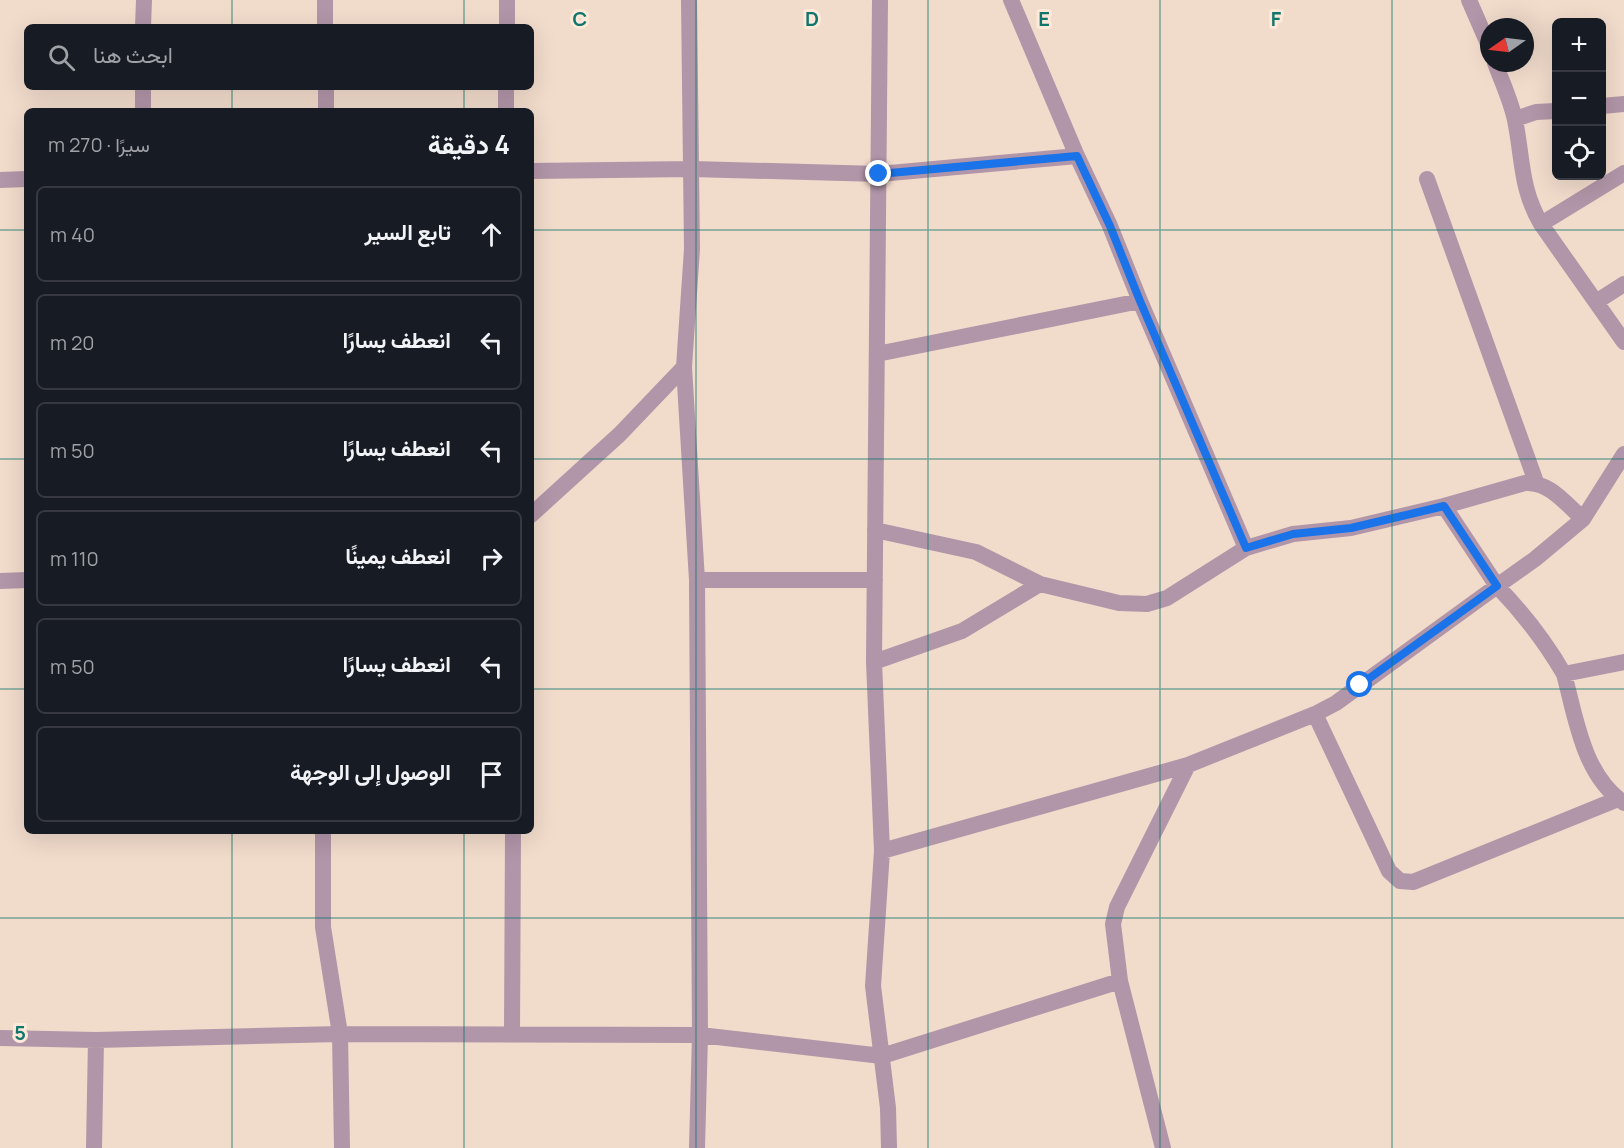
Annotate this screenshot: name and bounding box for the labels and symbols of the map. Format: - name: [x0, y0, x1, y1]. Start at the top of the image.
- text: C: [573, 5, 587, 32]
- text: D: [805, 5, 819, 32]
- text: E: [1038, 5, 1050, 32]
- text: F: [1271, 5, 1282, 32]
- north arrow: [1480, 18, 1534, 72]
- route end: [865, 160, 891, 186]
- route start: [1346, 671, 1372, 697]
- text: 5: [14, 1019, 26, 1046]

